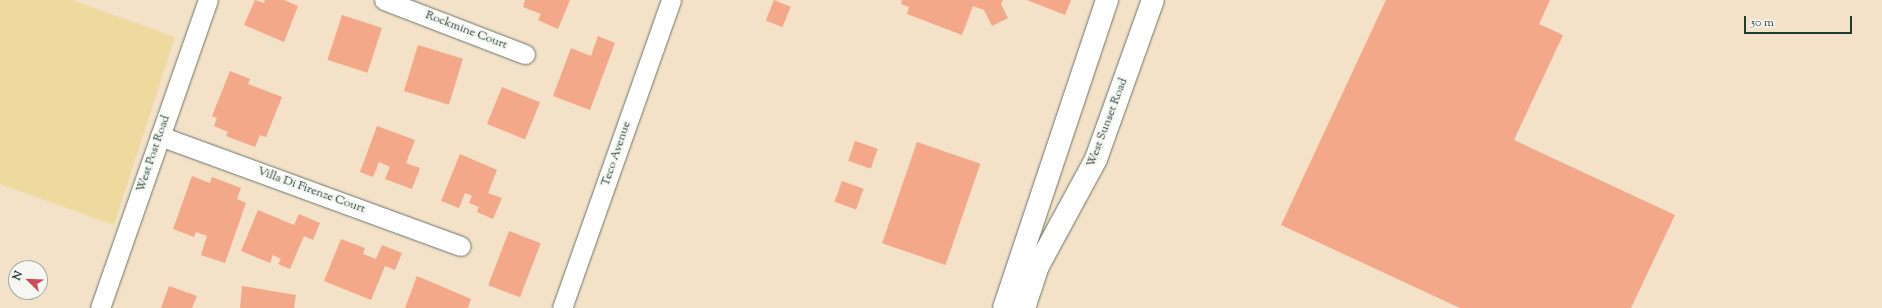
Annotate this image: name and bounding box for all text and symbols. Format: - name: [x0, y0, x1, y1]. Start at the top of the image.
- scale bar: [1746, 8, 1854, 34]
- street label: Rockmine Court: [423, 9, 509, 53]
- text: 50 m: [1751, 14, 1774, 32]
- street label: West Sunset Road: [1084, 76, 1132, 170]
- street label: West Post Road: [134, 114, 174, 194]
- street label: Teco Avenue: [599, 120, 635, 188]
- street label: Villa Di Firenze Court: [255, 165, 367, 217]
- north arrow: [8, 260, 48, 300]
- text: N: [9, 269, 27, 283]

